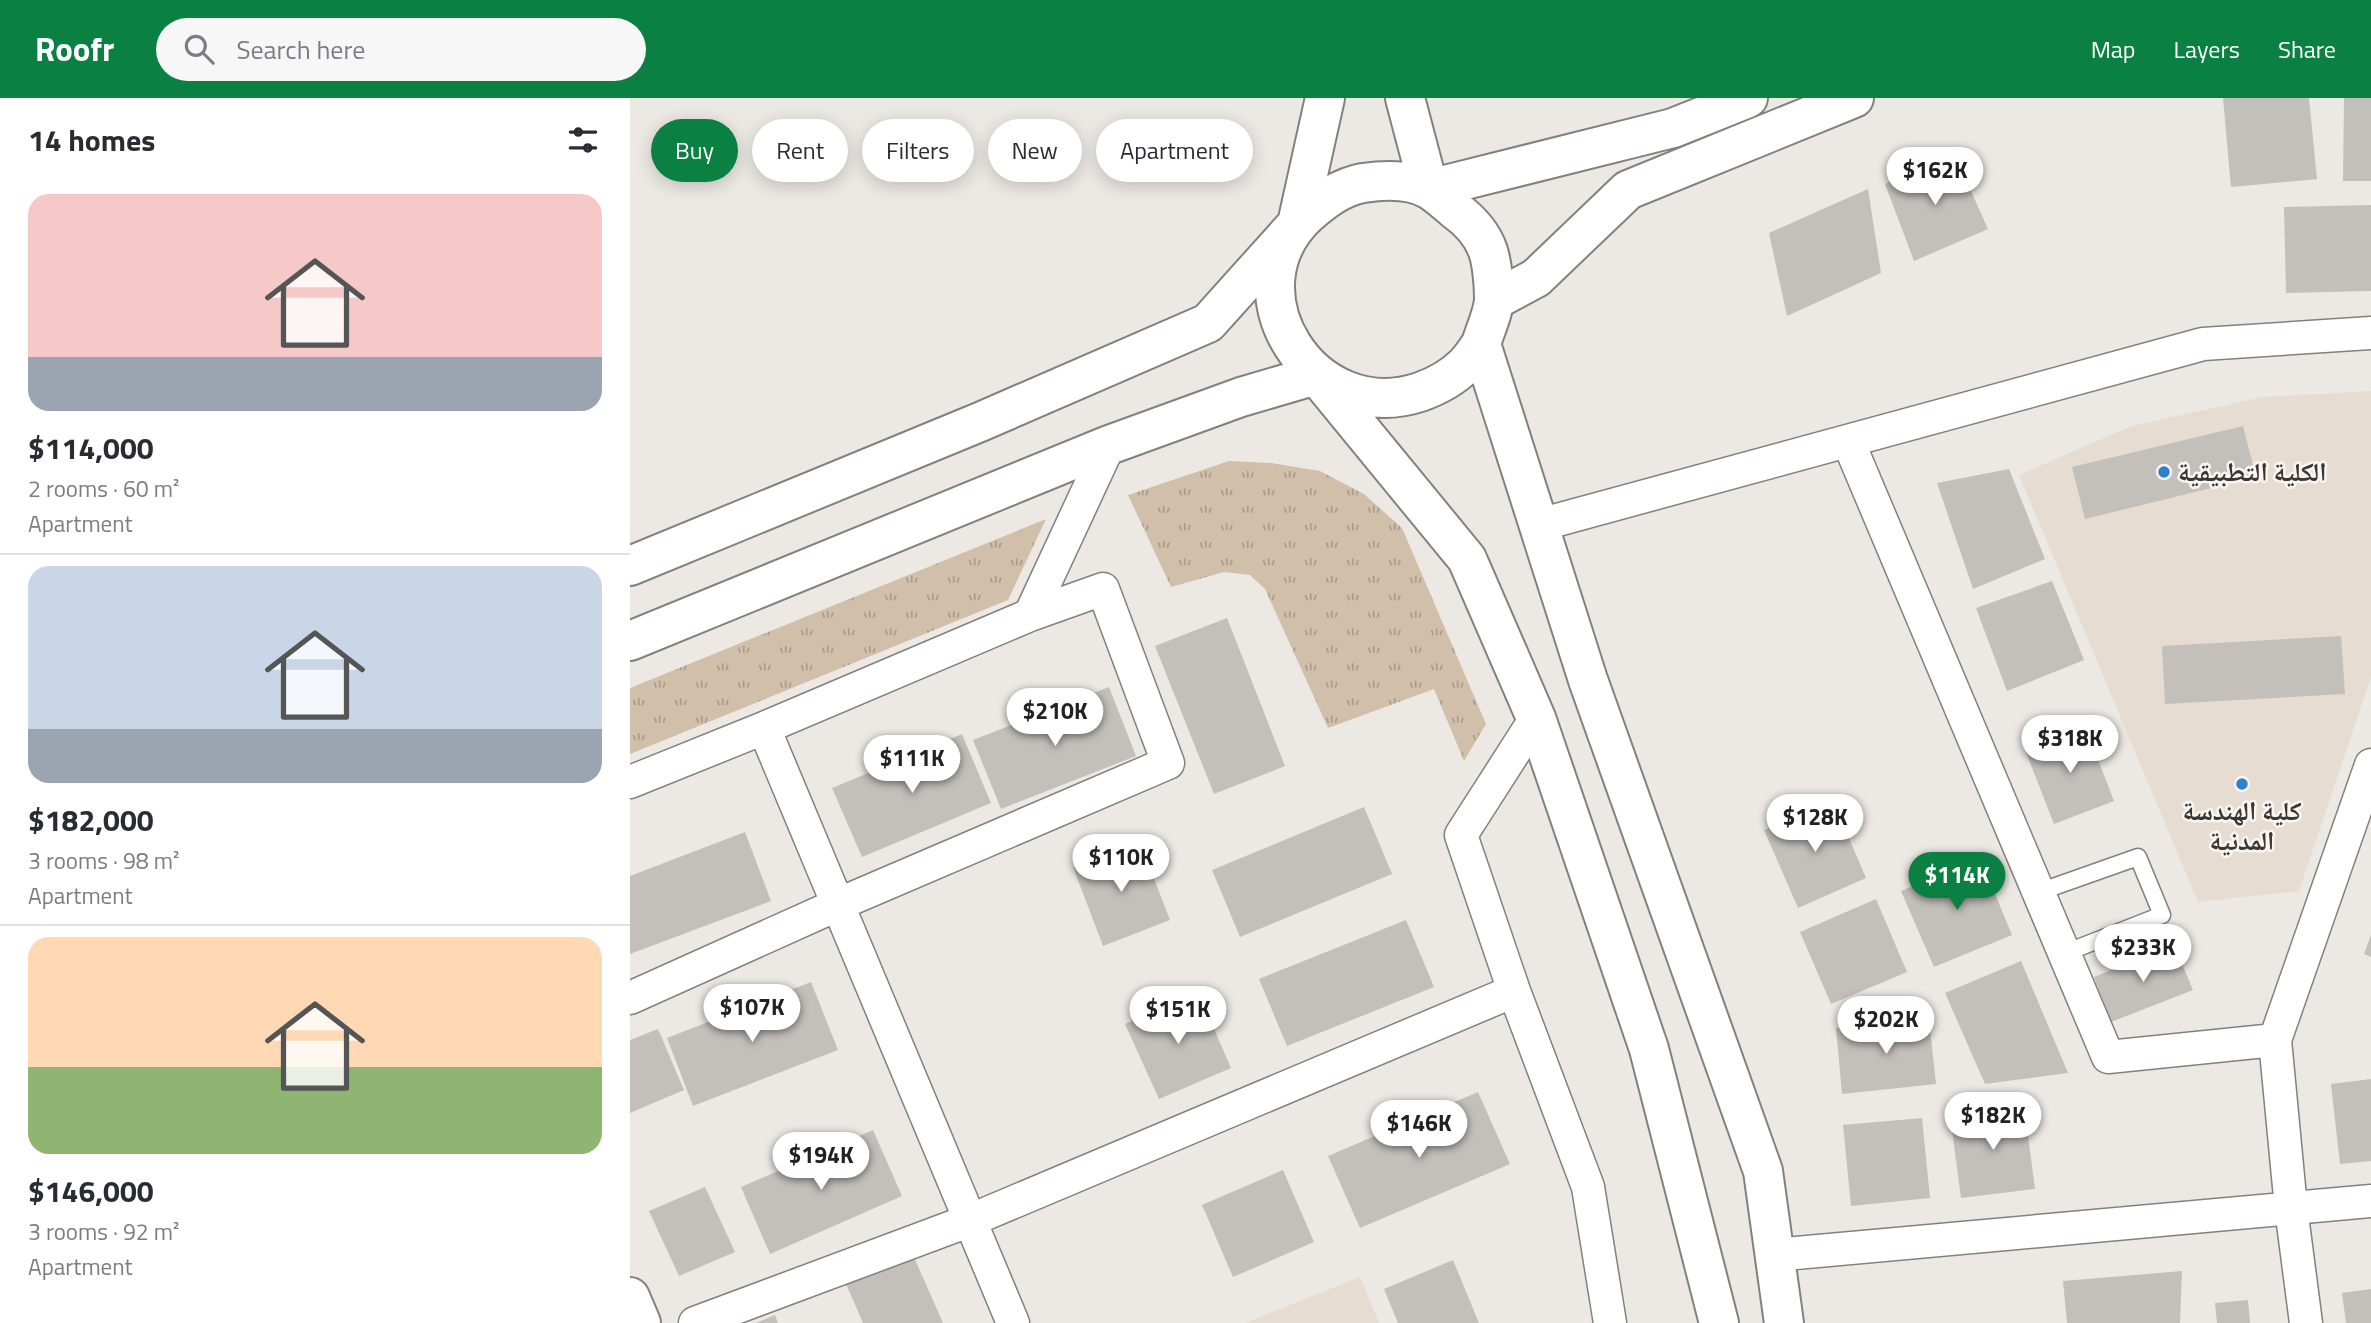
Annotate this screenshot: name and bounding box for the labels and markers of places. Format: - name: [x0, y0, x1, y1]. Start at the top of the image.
- pin: $162K: [1886, 148, 1984, 207]
- place label: الكلية التطبيقية: [2178, 452, 2327, 491]
- marker: الكلية التطبيقية: [2156, 464, 2172, 480]
- pin: $210K: [1006, 688, 1104, 748]
- pin: $318K: [2021, 716, 2119, 775]
- pin: $111K: [863, 736, 961, 795]
- marker: كلية الهندسة المدنية: [2234, 776, 2250, 792]
- place label: كلية الهندسة المدنية: [2183, 791, 2302, 860]
- pin: $128K: [1766, 794, 1864, 854]
- pin: $110K: [1072, 834, 1170, 894]
- pin: $114K: [1908, 852, 2006, 912]
- pin: $233K: [2094, 924, 2192, 984]
- pin: $107K: [703, 984, 801, 1044]
- pin: $151K: [1129, 986, 1227, 1046]
- pin: $202K: [1837, 996, 1935, 1056]
- pin: $182K: [1944, 1093, 2042, 1152]
- pin: $146K: [1370, 1100, 1468, 1160]
- pin: $194K: [772, 1132, 870, 1192]

